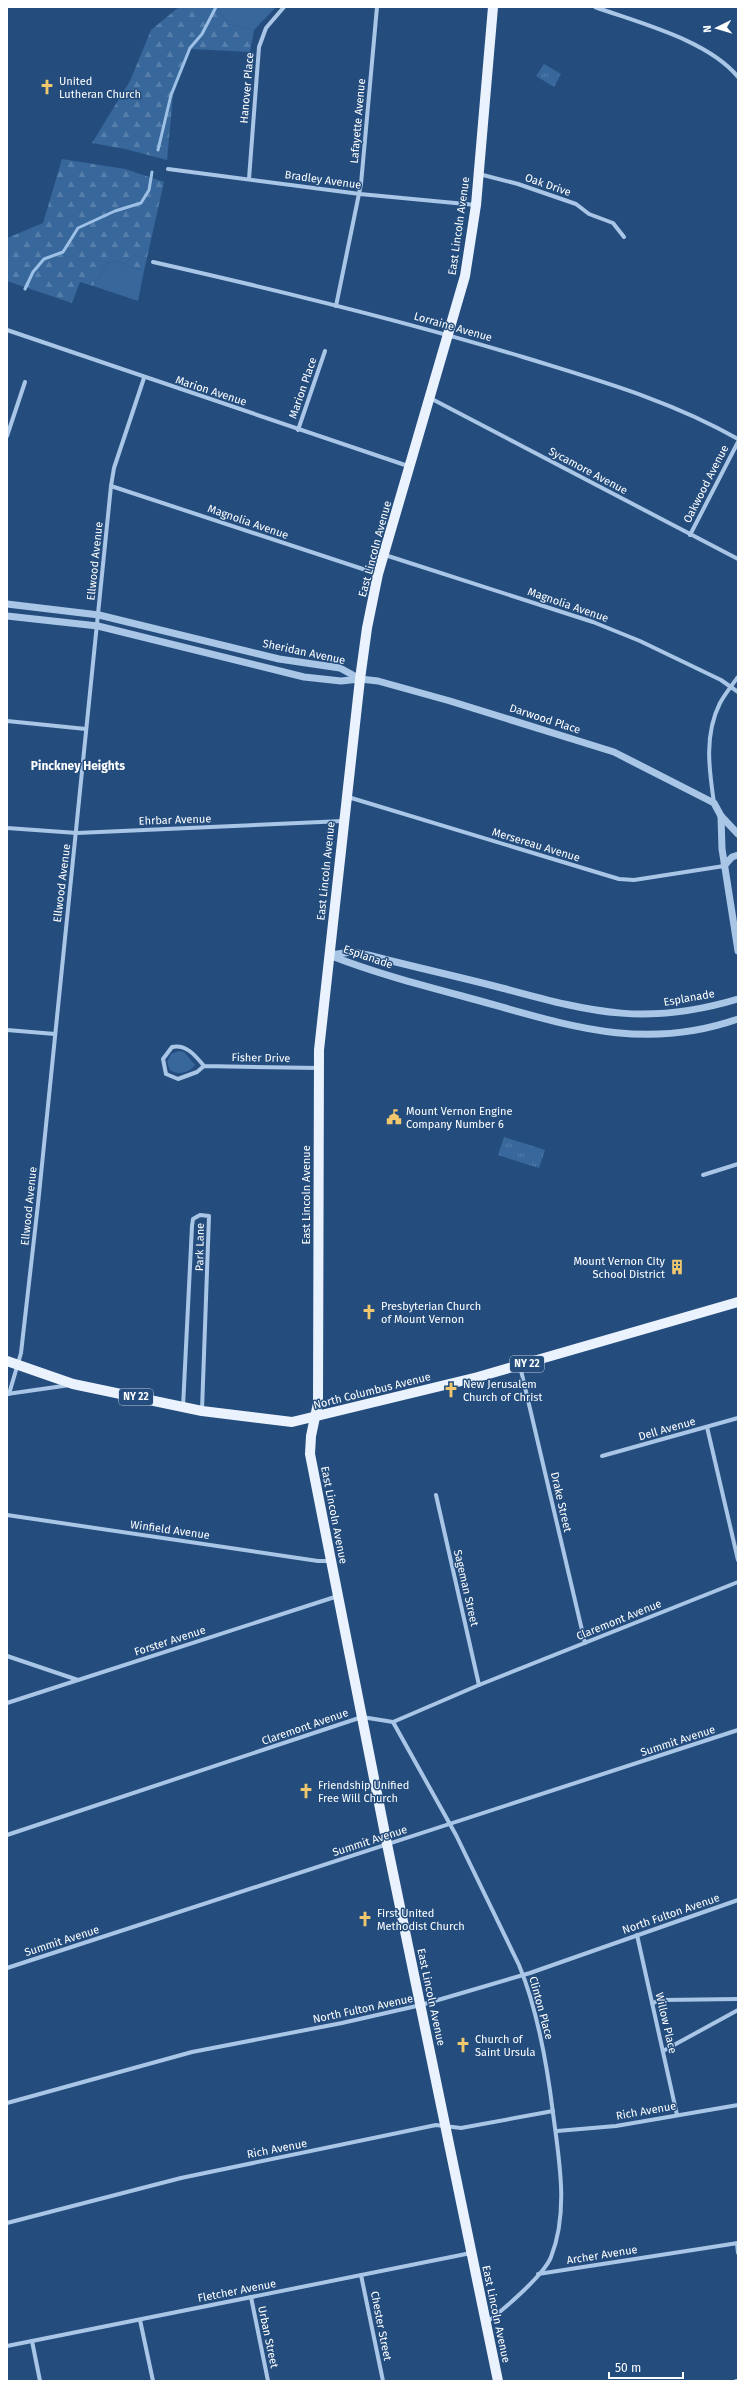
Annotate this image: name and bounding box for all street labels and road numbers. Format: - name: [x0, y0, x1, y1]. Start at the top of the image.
- street label: Hanover Place: [237, 52, 257, 124]
- street label: Lafayette Avenue: [348, 78, 368, 164]
- street label: Bradley Avenue: [284, 168, 362, 192]
- street label: Oak Drive: [523, 171, 573, 199]
- street label: East Lincoln Avenue: [446, 176, 472, 276]
- street label: Lorraine Avenue: [412, 310, 494, 344]
- street label: Marion Place: [286, 356, 320, 420]
- street label: Marion Avenue: [174, 373, 248, 409]
- street label: Oakwood Avenue: [681, 443, 731, 525]
- street label: Sycamore Avenue: [546, 445, 630, 497]
- street label: East Lincoln Avenue: [356, 499, 394, 599]
- street label: Magnolia Avenue: [206, 502, 290, 542]
- street label: Ellwood Avenue: [84, 521, 106, 601]
- street label: Magnolia Avenue: [526, 585, 610, 625]
- street label: Sheridan Avenue: [261, 637, 347, 667]
- street label: Darwood Place: [508, 701, 582, 737]
- street label: Ehrbar Avenue: [138, 812, 212, 828]
- street label: East Lincoln Avenue: [314, 821, 338, 921]
- street label: Mersereau Avenue: [490, 825, 582, 865]
- street label: Ellwood Avenue: [51, 843, 73, 923]
- street label: Esplanade: [341, 942, 395, 972]
- street label: Esplanade: [662, 987, 716, 1009]
- street label: Fisher Drive: [232, 1051, 290, 1065]
- street label: East Lincoln Avenue: [300, 1145, 313, 1245]
- street label: Ellwood Avenue: [18, 1166, 40, 1246]
- street label: Park Lane: [193, 1223, 207, 1271]
- road number: NY 22: [510, 1356, 544, 1372]
- street label: North Columbus Avenue: [312, 1370, 432, 1412]
- road number: NY 22: [119, 1389, 153, 1405]
- street label: Dell Avenue: [637, 1415, 697, 1443]
- street label: East Lincoln Avenue: [318, 1465, 350, 1565]
- street label: Drake Street: [548, 1471, 574, 1533]
- street label: Winfield Avenue: [129, 1518, 211, 1542]
- street label: Sageman Street: [451, 1549, 481, 1627]
- street label: Claremont Avenue: [574, 1597, 664, 1643]
- street label: Forster Avenue: [133, 1623, 207, 1659]
- street label: Claremont Avenue: [260, 1706, 350, 1748]
- street label: Summit Avenue: [639, 1723, 717, 1759]
- street label: Summit Avenue: [331, 1823, 409, 1859]
- street label: North Fulton Avenue: [621, 1891, 721, 1937]
- street label: Summit Avenue: [23, 1923, 101, 1959]
- street label: East Lincoln Avenue: [414, 1947, 448, 2047]
- street label: Clinton Place: [526, 1975, 556, 2041]
- street label: Willow Place: [653, 1991, 679, 2055]
- street label: North Fulton Avenue: [312, 1992, 414, 2026]
- street label: Rich Avenue: [615, 2099, 677, 2123]
- street label: Rich Avenue: [246, 2137, 308, 2161]
- street label: Archer Avenue: [566, 2243, 638, 2267]
- street label: East Lincoln Avenue: [479, 2264, 513, 2364]
- street label: Fletcher Avenue: [197, 2277, 277, 2305]
- street label: Chester Street: [368, 2290, 394, 2362]
- street label: Urban Street: [255, 2305, 281, 2369]

